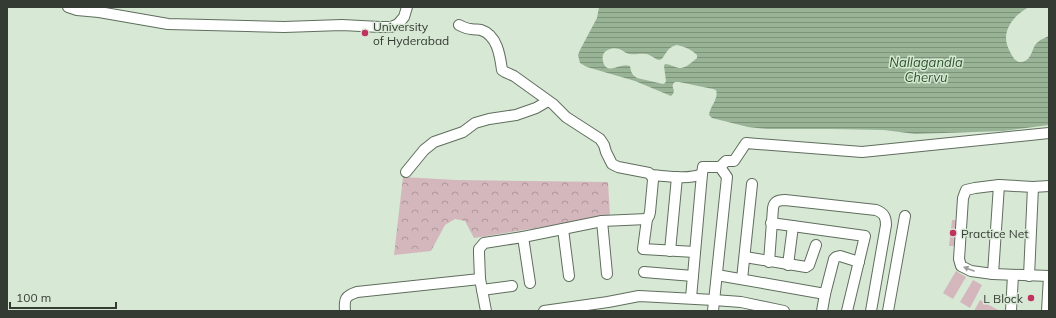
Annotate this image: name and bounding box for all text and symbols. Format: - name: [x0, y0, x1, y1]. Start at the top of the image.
- place label: University of Hyderabad: [373, 19, 449, 48]
- marker: University of Hyderabad: [360, 28, 370, 38]
- water label: Nallagandla Chervu: [889, 54, 963, 85]
- place label: Practice Net: [961, 226, 1028, 241]
- marker: Practice Net: [948, 228, 958, 238]
- one-way arrow: [962, 266, 974, 272]
- scale bar: [10, 284, 116, 310]
- text: 100 m: [16, 290, 51, 305]
- place label: L Block: [983, 291, 1024, 306]
- marker: L Block: [1026, 293, 1036, 303]

